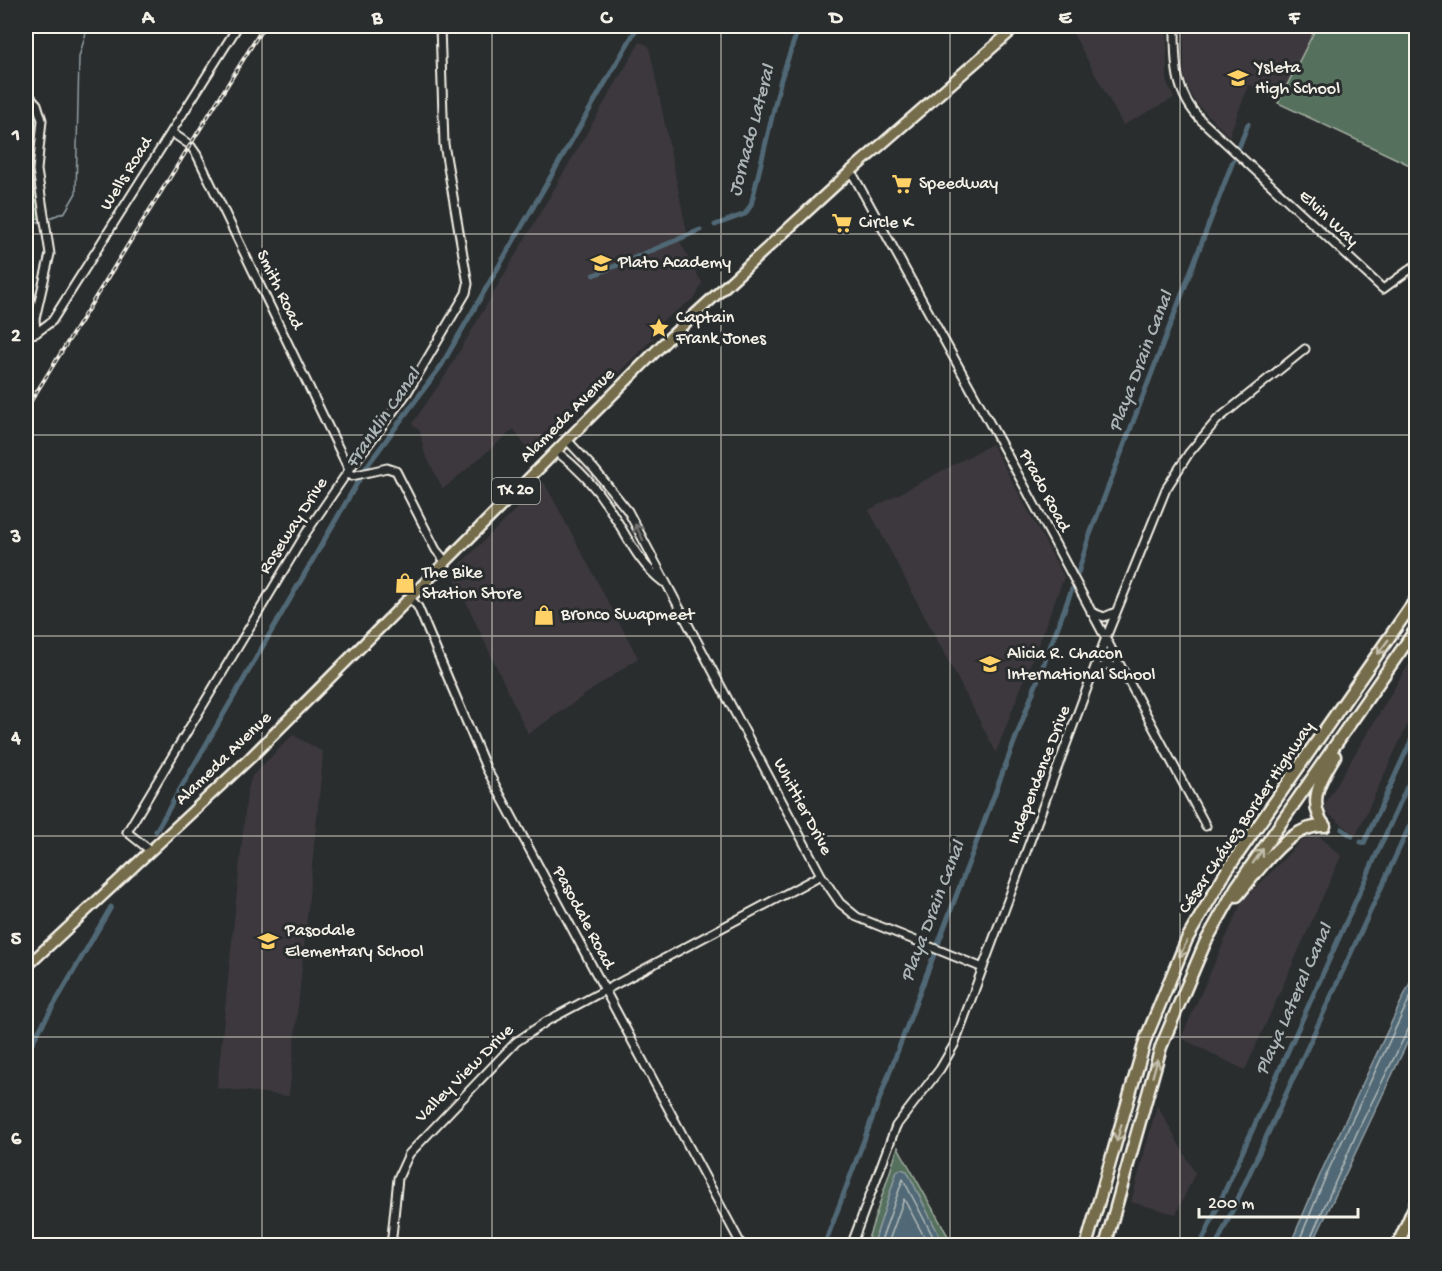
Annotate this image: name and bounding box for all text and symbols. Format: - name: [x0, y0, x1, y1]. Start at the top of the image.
- text: A: [141, 8, 156, 31]
- text: B: [371, 8, 383, 31]
- text: C: [600, 8, 614, 31]
- text: D: [827, 8, 843, 31]
- text: E: [1059, 8, 1073, 31]
- text: F: [1288, 8, 1301, 31]
- place label: Ysleta High School: [1253, 58, 1340, 100]
- water label: Jornado Lateral: [724, 61, 782, 199]
- school or university icon: Ysleta High School: [1226, 66, 1250, 90]
- text: 1: [11, 125, 20, 148]
- street label: Wells Road: [96, 132, 159, 215]
- supermarket icon: Speedway: [890, 172, 914, 196]
- place label: Speedway: [919, 174, 998, 195]
- street label: Elvin Way: [1294, 186, 1362, 252]
- supermarket icon: Circle K: [830, 211, 854, 235]
- place label: Circle K: [859, 213, 915, 234]
- street label: Smith Road: [251, 247, 308, 334]
- school or university icon: Plato Academy: [589, 251, 613, 275]
- place label: Plato Academy: [617, 253, 731, 274]
- water label: Playa Drain Canal: [1105, 287, 1180, 436]
- place label: Captain Frank Jones: [675, 308, 767, 350]
- place icon: Captain Frank Jones: [647, 316, 671, 340]
- text: 2: [11, 326, 21, 349]
- water label: Franklin Canal: [341, 363, 428, 473]
- street label: Alameda Avenue: [516, 364, 620, 468]
- street label: Prado Road: [1013, 446, 1075, 537]
- street label: Roseway Drive: [255, 473, 333, 578]
- road number: TX 20: [492, 478, 540, 504]
- one-way arrow: [633, 523, 644, 541]
- text: 3: [10, 527, 21, 550]
- place label: The Bike Station Store: [421, 563, 523, 605]
- shop icon: The Bike Station Store: [393, 571, 417, 595]
- shop icon: Bronco Swapmeet: [532, 603, 556, 627]
- place label: Bronco Swapmeet: [560, 605, 696, 626]
- one-way arrow: [1377, 638, 1389, 654]
- place label: Alicia R. Chacon International School: [1007, 644, 1156, 686]
- school or university icon: Alicia R. Chacon International School: [978, 652, 1002, 676]
- street label: Independence Drive: [1004, 702, 1076, 847]
- street label: Alameda Avenue: [172, 707, 277, 810]
- street label: César Chávez Border Highway: [1175, 718, 1319, 918]
- text: 4: [10, 728, 21, 751]
- street label: Whittier Drive: [768, 755, 837, 860]
- water label: Playa Drain Canal: [897, 837, 972, 986]
- one-way arrow: [1252, 848, 1264, 864]
- street label: Pasodale Road: [547, 862, 620, 974]
- water label: Playa Lateral Canal: [1251, 919, 1339, 1079]
- place label: Pasodale Elementary School: [284, 921, 424, 963]
- text: 5: [11, 929, 22, 952]
- school or university icon: Pasodale Elementary School: [256, 929, 280, 953]
- one-way arrow: [1176, 939, 1188, 957]
- street label: Valley View Drive: [411, 1020, 519, 1128]
- one-way arrow: [1150, 1059, 1161, 1078]
- one-way arrow: [1113, 1123, 1124, 1142]
- text: 6: [11, 1129, 22, 1152]
- scale bar: [1199, 1181, 1358, 1219]
- text: 200 m: [1208, 1194, 1255, 1215]

